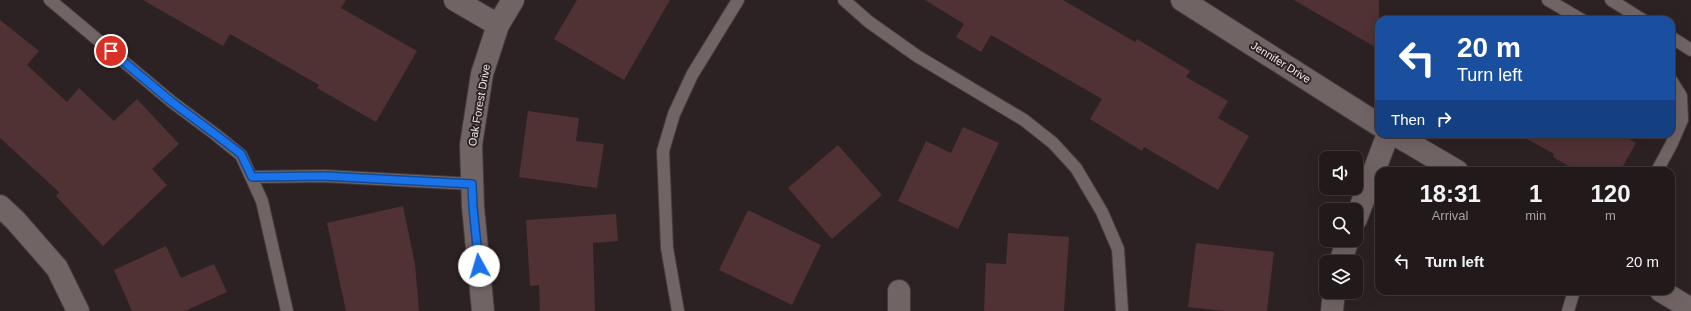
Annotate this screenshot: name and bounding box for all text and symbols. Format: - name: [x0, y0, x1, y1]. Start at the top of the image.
- icon: left: [1391, 32, 1443, 84]
- text: 20 m: [1457, 32, 1521, 63]
- pin: [94, 34, 128, 68]
- street label: Jennifer Drive: [1249, 39, 1313, 85]
- icon: arrive: [100, 40, 122, 62]
- street label: Oak Forest Drive: [466, 63, 492, 147]
- text: Turn left: [1457, 65, 1522, 85]
- icon: right: [1433, 108, 1455, 130]
- text: Then: [1391, 111, 1425, 128]
- map controls: [1319, 151, 1363, 299]
- button: sound: [1319, 151, 1363, 195]
- text: 18:31: [1419, 180, 1481, 207]
- text: 1: [1529, 180, 1542, 207]
- text: 120: [1591, 180, 1631, 207]
- button: search: [1319, 203, 1363, 247]
- text: Arrival: [1432, 208, 1469, 223]
- text: min: [1525, 208, 1546, 223]
- text: m: [1605, 208, 1616, 223]
- position arrow: [458, 245, 500, 287]
- icon: left: [1391, 250, 1413, 272]
- text: Turn left: [1425, 253, 1484, 270]
- text: 20 m: [1626, 253, 1659, 270]
- button: layers: [1319, 255, 1363, 299]

